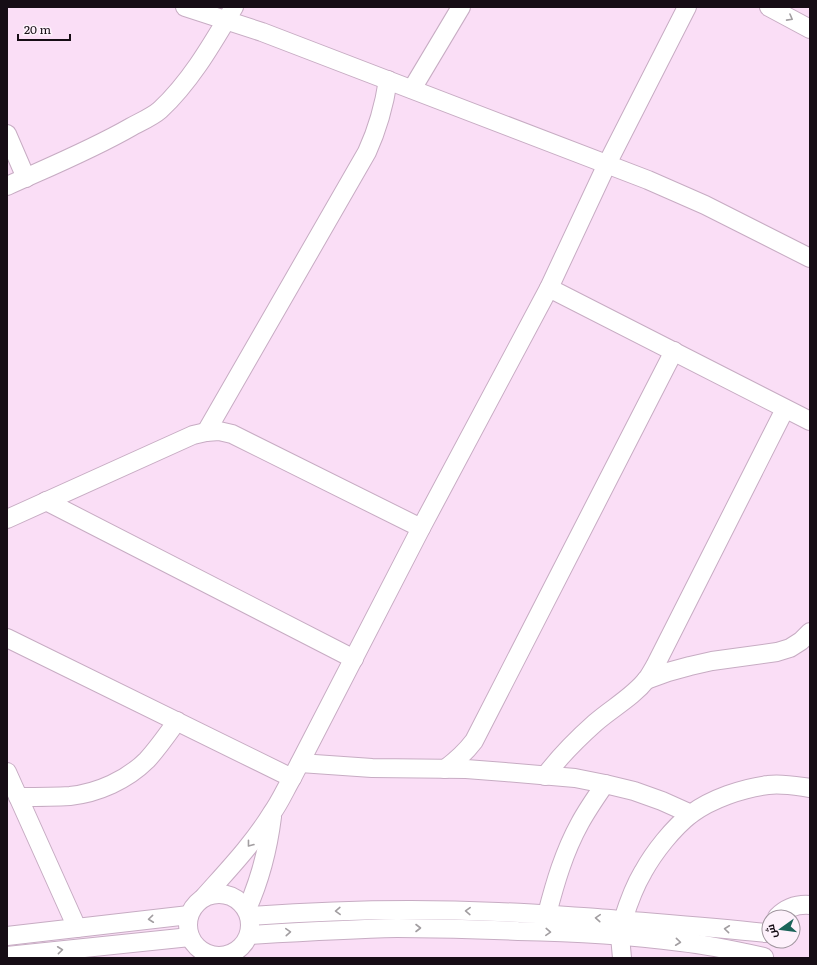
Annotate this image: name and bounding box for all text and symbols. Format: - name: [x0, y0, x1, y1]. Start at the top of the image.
- one-way arrow: [786, 13, 793, 21]
- scale bar: [18, 16, 70, 42]
- text: 20 m: [24, 20, 51, 38]
- one-way arrow: [248, 840, 255, 847]
- one-way arrow: [335, 907, 341, 915]
- one-way arrow: [465, 907, 471, 915]
- north arrow: [761, 909, 801, 949]
- one-way arrow: [595, 914, 601, 923]
- one-way arrow: [148, 915, 154, 924]
- text: ش: [761, 923, 780, 940]
- one-way arrow: [415, 924, 421, 932]
- one-way arrow: [724, 925, 730, 934]
- one-way arrow: [545, 927, 551, 936]
- one-way arrow: [285, 928, 291, 937]
- one-way arrow: [675, 937, 681, 946]
- one-way arrow: [57, 946, 63, 955]

